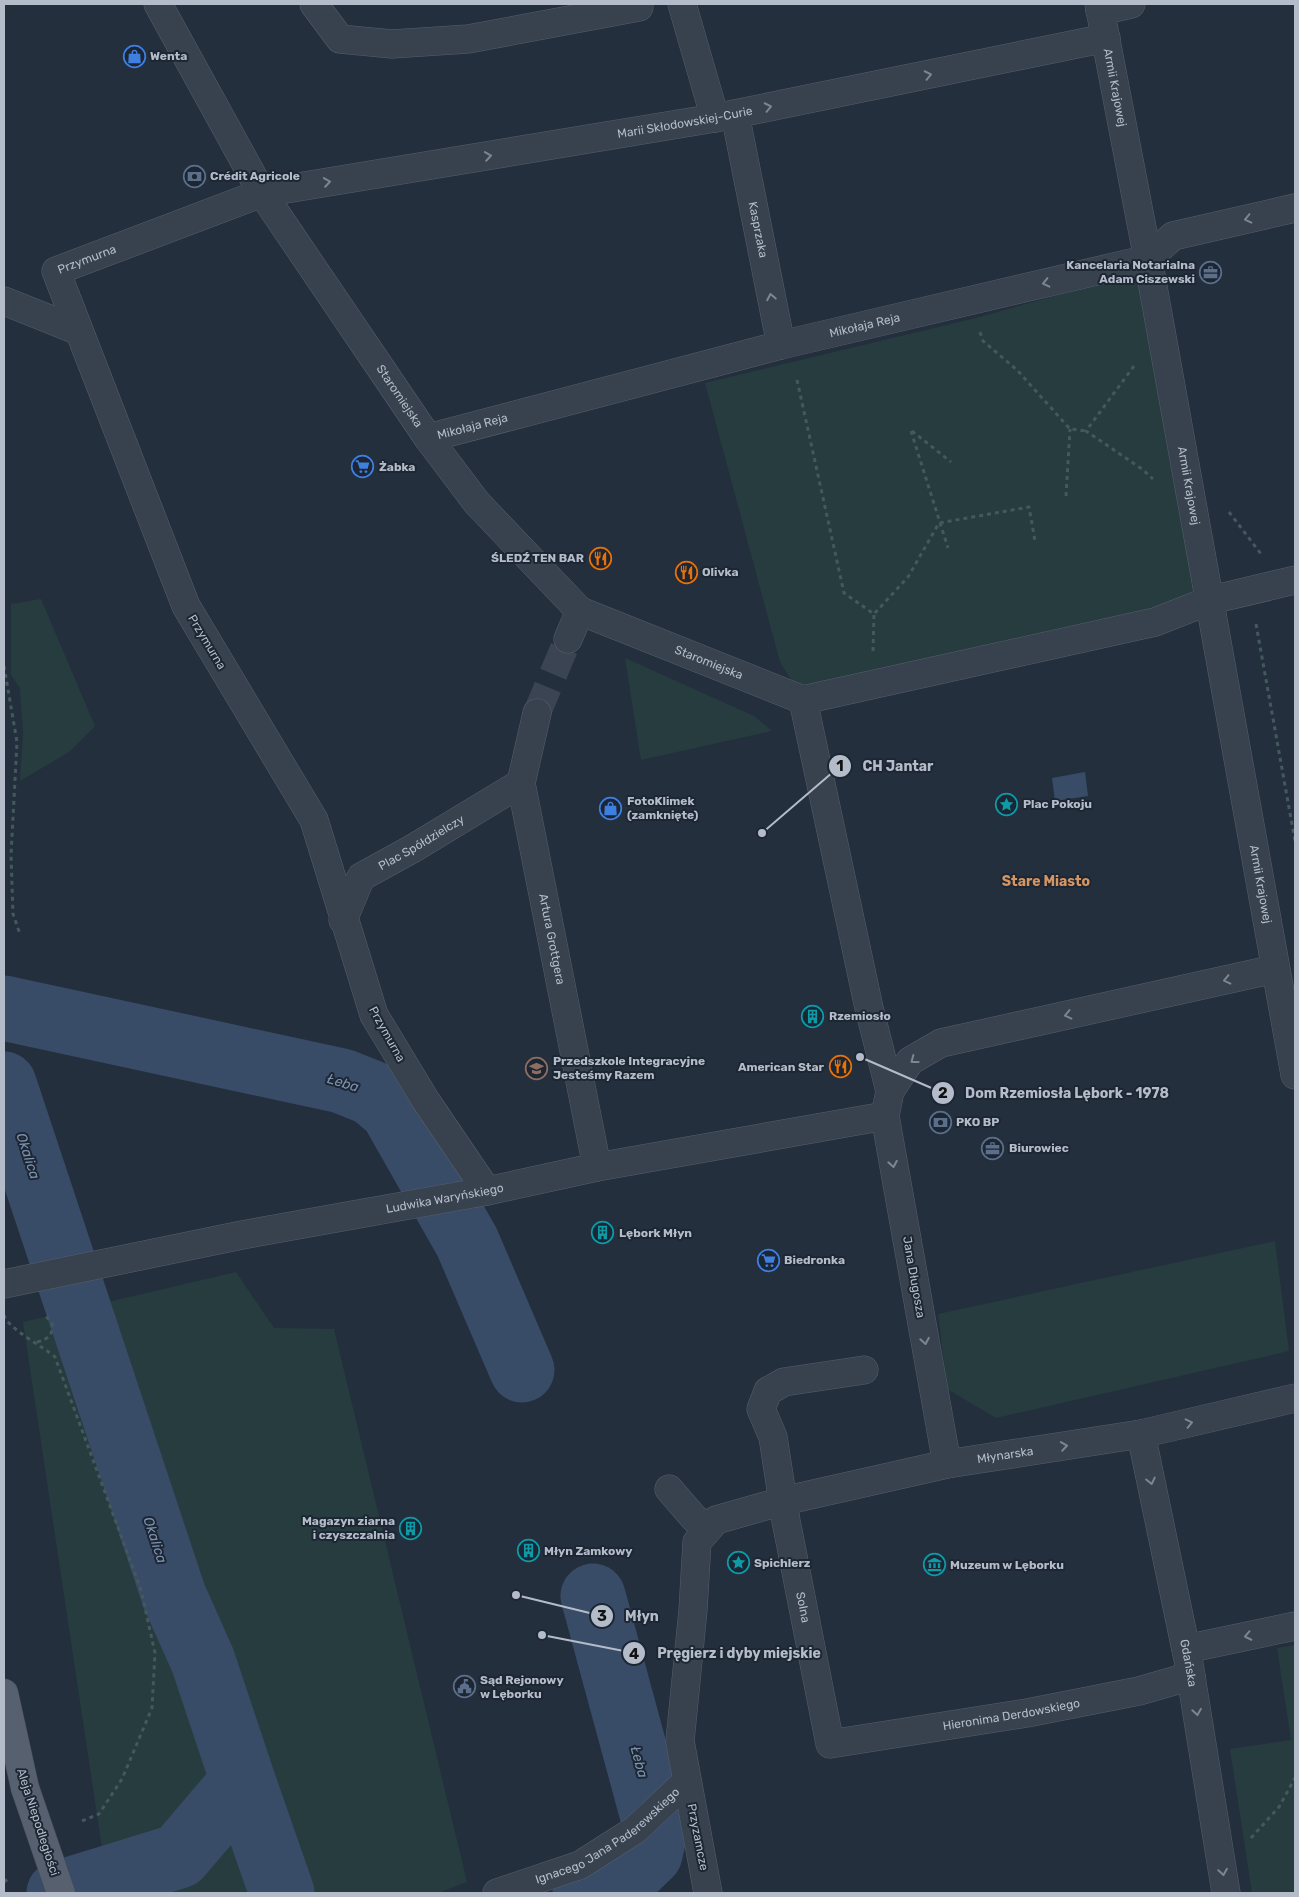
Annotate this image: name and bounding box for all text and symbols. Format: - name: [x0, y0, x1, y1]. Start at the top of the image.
- shop icon: Wenta: [122, 44, 146, 68]
- street label: Armii Krajowej: [1101, 47, 1129, 128]
- place label: Wenta: [150, 49, 187, 63]
- one-way arrow: [923, 70, 932, 80]
- one-way arrow: [764, 102, 773, 113]
- street label: Marii Skłodowskiej-Curie: [616, 103, 754, 141]
- one-way arrow: [483, 151, 492, 161]
- bank icon: Crédit Agricole: [182, 164, 206, 188]
- place label: Crédit Agricole: [210, 169, 300, 183]
- one-way arrow: [324, 177, 332, 188]
- street label: Kasprzaka: [746, 200, 770, 259]
- one-way arrow: [1243, 213, 1252, 224]
- street label: Przymurna: [56, 242, 118, 277]
- place label: Kancelaria Notarialna Adam Ciszewski: [1066, 258, 1195, 286]
- office icon: Kancelaria Notarialna Adam Ciszewski: [1199, 260, 1223, 284]
- one-way arrow: [1042, 277, 1051, 288]
- one-way arrow: [767, 292, 777, 301]
- street label: Mikołaja Reja: [828, 310, 901, 340]
- street label: Staromiejska: [373, 362, 426, 430]
- street label: Mikołaja Reja: [436, 410, 509, 442]
- street label: Armii Krajowej: [1175, 445, 1203, 526]
- supermarket icon: Żabka: [351, 455, 375, 479]
- place label: Żabka: [379, 460, 415, 474]
- restaurant icon: ŚLEDŹ TEN BAR: [588, 546, 612, 570]
- place label: ŚLEDŹ TEN BAR: [491, 551, 584, 565]
- restaurant icon: Olivka: [674, 560, 698, 584]
- place label: Olivka: [702, 565, 739, 579]
- street label: Przymurna: [185, 612, 229, 672]
- street label: Staromiejska: [673, 643, 745, 682]
- callout: CH Jantar: [827, 752, 943, 781]
- text: 1: [836, 757, 844, 775]
- text: CH Jantar: [863, 758, 934, 775]
- place icon: Plac Pokoju: [995, 792, 1019, 816]
- place label: FotoKlimek (zamknięte): [627, 794, 699, 822]
- shop icon: FotoKlimek (zamknięte): [599, 796, 623, 820]
- place label: Plac Pokoju: [1023, 797, 1092, 811]
- street label: Plac Spółdzielczy: [376, 812, 467, 873]
- street label: Armii Krajowej: [1247, 844, 1275, 925]
- district label: Stare Miasto: [1002, 873, 1090, 890]
- street label: Artura Grottgera: [536, 892, 568, 986]
- one-way arrow: [1223, 974, 1231, 984]
- street label: Przymurna: [366, 1004, 408, 1064]
- building icon: Rzemiosło: [801, 1004, 825, 1028]
- place label: Rzemiosło: [829, 1009, 891, 1023]
- one-way arrow: [1064, 1009, 1073, 1020]
- place label: Przedszkole Integracyjne Jesteśmy Razem: [553, 1054, 705, 1082]
- one-way arrow: [910, 1054, 920, 1063]
- restaurant icon: American Star: [828, 1055, 852, 1079]
- school or university icon: Przedszkole Integracyjne Jesteśmy Razem: [525, 1056, 549, 1080]
- place label: American Star: [738, 1060, 825, 1074]
- water label: Łeba: [325, 1070, 361, 1096]
- callout: Dom Rzemiosła Lębork - 1978: [930, 1079, 1179, 1108]
- text: 2: [938, 1084, 948, 1102]
- text: Dom Rzemiosła Lębork - 1978: [965, 1085, 1169, 1102]
- bank icon: PKO BP: [928, 1110, 952, 1134]
- place label: PKO BP: [956, 1115, 999, 1129]
- water label: Okalica: [13, 1131, 43, 1181]
- office icon: Biurowiec: [981, 1136, 1005, 1160]
- place label: Biurowiec: [1009, 1141, 1069, 1155]
- one-way arrow: [888, 1160, 898, 1169]
- street label: Ludwika Waryńskiego: [385, 1181, 505, 1216]
- building icon: Lębork Młyn: [591, 1221, 615, 1245]
- place label: Lębork Młyn: [619, 1226, 692, 1240]
- street label: Jana Długosza: [900, 1235, 928, 1319]
- supermarket icon: Biedronka: [756, 1248, 780, 1272]
- place label: Biedronka: [784, 1253, 845, 1267]
- one-way arrow: [919, 1337, 930, 1346]
- one-way arrow: [1184, 1418, 1193, 1429]
- one-way arrow: [1060, 1441, 1069, 1451]
- street label: Młynarska: [976, 1444, 1034, 1466]
- one-way arrow: [1145, 1477, 1156, 1486]
- place label: Magazyn ziarna i czyszczalnia: [302, 1514, 395, 1542]
- water label: Okalica: [140, 1515, 170, 1565]
- building icon: Magazyn ziarna i czyszczalnia: [399, 1516, 423, 1540]
- building icon: Młyn Zamkowy: [516, 1539, 540, 1563]
- place label: Młyn Zamkowy: [544, 1544, 632, 1558]
- place icon: Spichlerz: [726, 1551, 750, 1575]
- museum icon: Muzeum w Lęborku: [922, 1553, 946, 1577]
- place label: Spichlerz: [754, 1556, 811, 1570]
- place label: Muzeum w Lęborku: [950, 1558, 1064, 1572]
- street label: Solna: [793, 1591, 813, 1624]
- callout: Młyn: [590, 1601, 669, 1630]
- text: 3: [597, 1607, 607, 1625]
- text: Młyn: [625, 1608, 659, 1625]
- one-way arrow: [1243, 1631, 1252, 1641]
- street label: Gdańska: [1177, 1638, 1200, 1688]
- callout: Pręgierz i dyby miejskie: [622, 1639, 831, 1668]
- text: 4: [629, 1645, 639, 1663]
- text: Pręgierz i dyby miejskie: [657, 1645, 821, 1662]
- place label: Sąd Rejonowy w Lęborku: [480, 1673, 564, 1701]
- public building icon: Sąd Rejonowy w Lęborku: [452, 1675, 476, 1699]
- street label: Hieronima Derdowskiego: [942, 1696, 1081, 1733]
- one-way arrow: [1191, 1708, 1202, 1716]
- water label: Łeba: [627, 1744, 651, 1780]
- street label: Aleja Niepodległości: [14, 1767, 62, 1878]
- street label: Ignacego Jana Paderewskiego: [533, 1785, 682, 1887]
- street label: Przyzamcze: [685, 1802, 711, 1872]
- one-way arrow: [1217, 1868, 1228, 1876]

